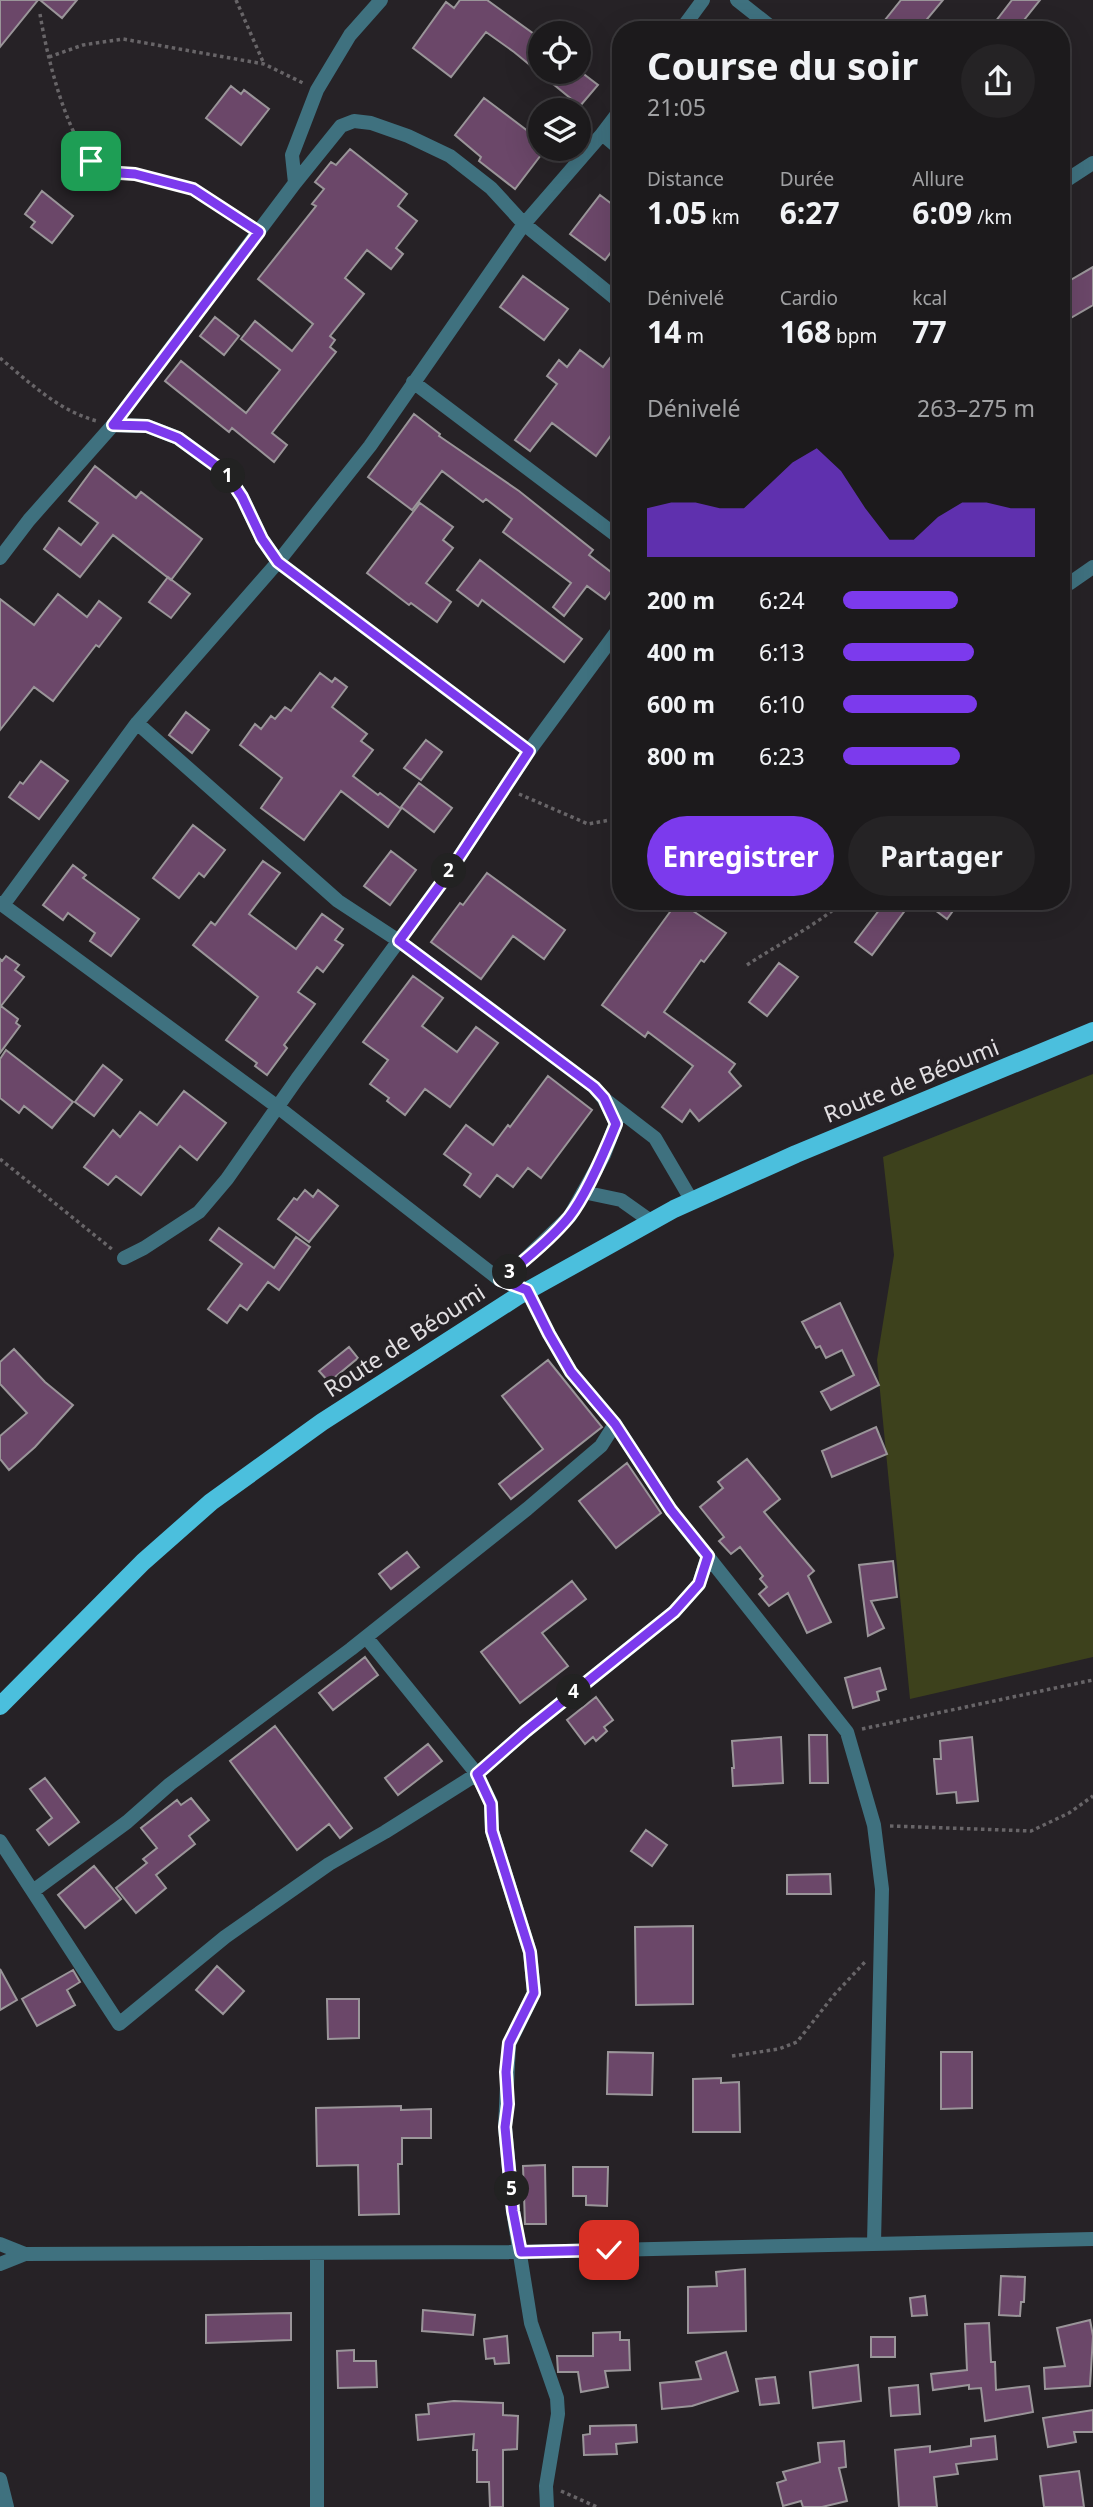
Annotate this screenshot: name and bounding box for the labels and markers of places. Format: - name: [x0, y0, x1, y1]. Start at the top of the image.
- pin: [61, 131, 121, 191]
- pin: 1: [210, 458, 246, 494]
- pin: 2: [432, 854, 466, 888]
- pin: 3: [492, 1254, 528, 1290]
- pin: 4: [556, 1674, 592, 1710]
- pin: 5: [494, 2172, 530, 2206]
- pin: [579, 2220, 639, 2280]

